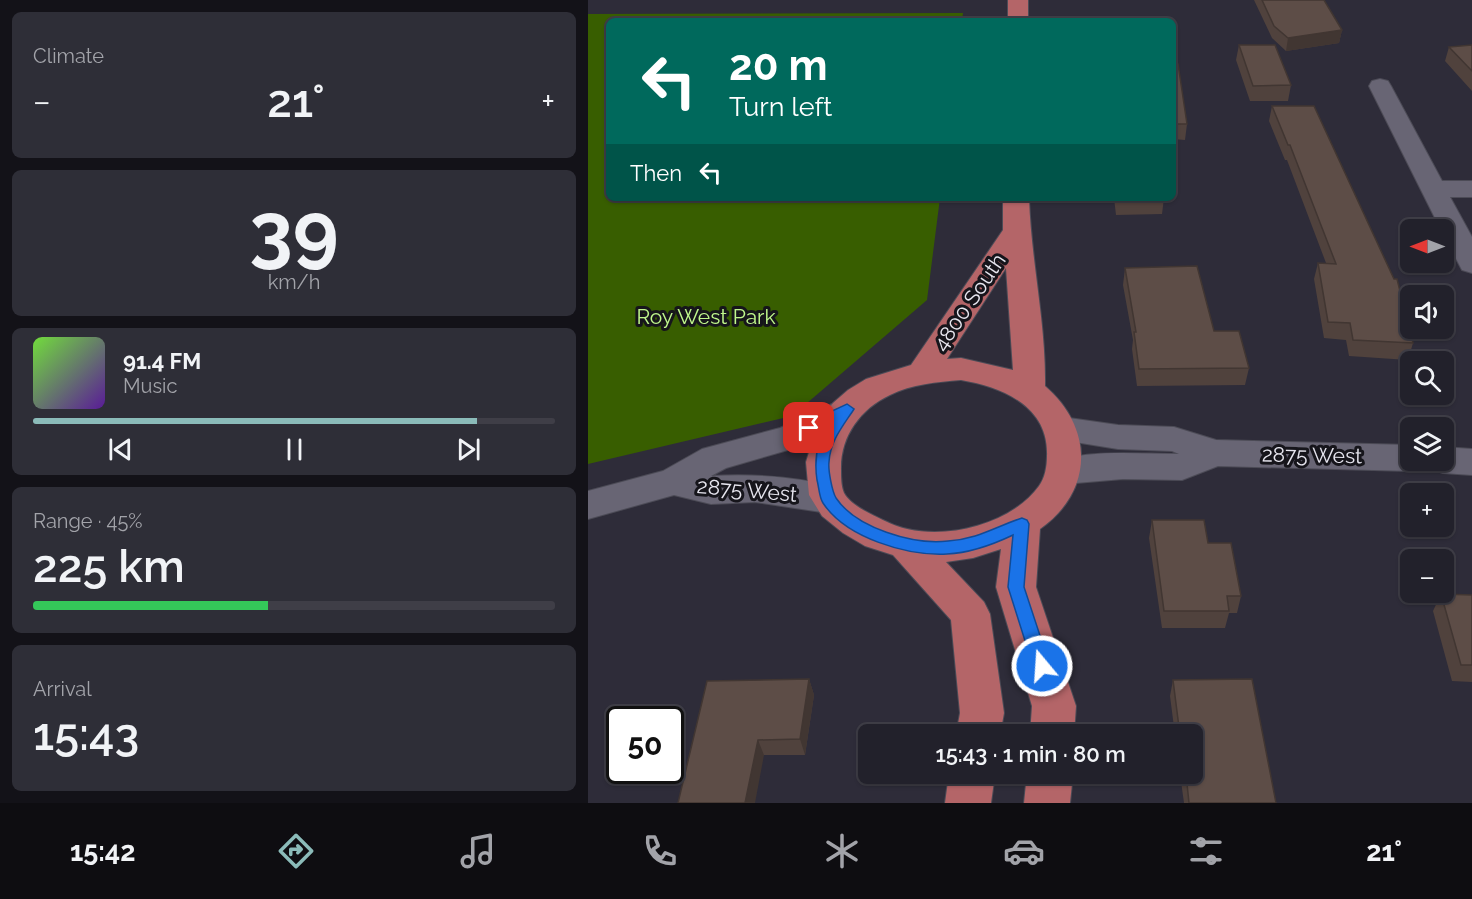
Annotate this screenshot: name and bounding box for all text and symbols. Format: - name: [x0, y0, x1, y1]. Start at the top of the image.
- text: 20 m: [729, 41, 828, 90]
- icon: left: [630, 42, 708, 120]
- text: Climate: [33, 44, 104, 68]
- text: 21°: [267, 75, 325, 128]
- text: −: [33, 82, 51, 121]
- text: +: [541, 82, 555, 121]
- text: Turn left: [729, 91, 832, 122]
- icon: left: [694, 156, 727, 189]
- text: Then: [630, 160, 682, 186]
- text: 39: [249, 185, 339, 276]
- north arrow: [1400, 219, 1454, 273]
- map controls: [1400, 219, 1454, 603]
- street label: 4800 South: [927, 249, 1011, 355]
- text: km/h: [268, 270, 320, 294]
- button: sound: [1400, 285, 1454, 339]
- park label: Roy West Park: [636, 304, 776, 329]
- text: 91.4 FM: [123, 348, 201, 374]
- button: search: [1400, 351, 1454, 405]
- text: Music: [123, 374, 177, 398]
- pin: [783, 402, 834, 453]
- icon: arrive: [792, 411, 825, 444]
- button: layers: [1400, 417, 1454, 471]
- icon: previous: [104, 433, 137, 466]
- icon: pause: [278, 433, 311, 466]
- icon: next: [452, 433, 485, 466]
- street label: 2875 West: [1262, 442, 1362, 468]
- street label: 2875 West: [696, 473, 798, 507]
- button: +: [1400, 483, 1454, 537]
- text: Range · 45%: [33, 509, 143, 533]
- text: 225 km: [33, 540, 185, 593]
- button: −: [1400, 549, 1454, 603]
- position arrow: [1010, 634, 1074, 698]
- text: Arrival: [33, 677, 92, 701]
- speed limit sign: 50: [606, 706, 684, 784]
- text: 15:43: [33, 708, 139, 761]
- text: 15:43 · 1 min · 80 m: [935, 741, 1126, 767]
- icon: directions: [275, 830, 317, 872]
- icon: music: [457, 830, 499, 872]
- icon: phone: [639, 830, 681, 872]
- icon: climate: [821, 830, 863, 872]
- icon: car: [1003, 830, 1045, 872]
- icon: filters: [1185, 830, 1227, 872]
- text: 15:42: [70, 836, 136, 867]
- text: 21°: [1366, 836, 1402, 867]

